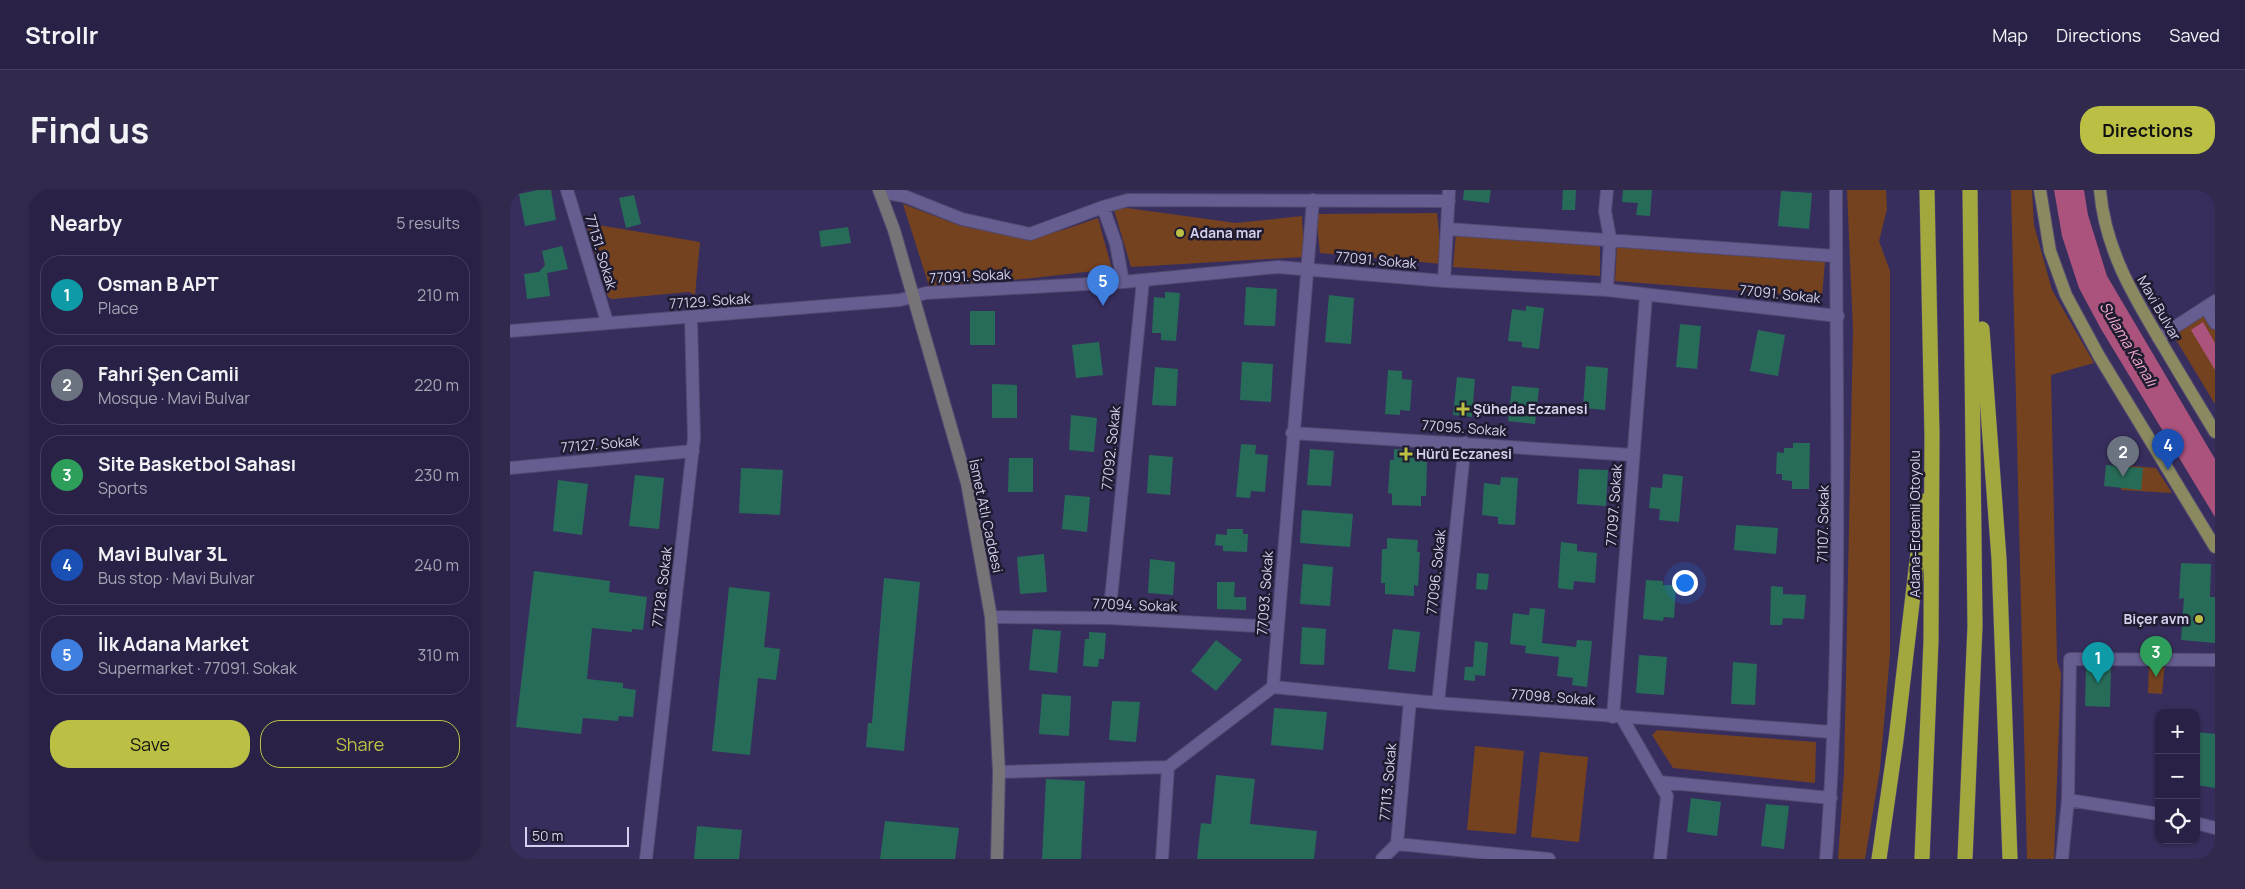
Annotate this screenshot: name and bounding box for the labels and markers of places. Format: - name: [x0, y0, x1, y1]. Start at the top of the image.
- place label: Adana mar: [1190, 223, 1262, 242]
- marker: Adana mar: [1174, 227, 1186, 239]
- pin: 5: [1087, 265, 1119, 306]
- place label: Şüheda Eczanesi: [1473, 399, 1588, 418]
- marker: Şüheda Eczanesi: [1457, 403, 1469, 415]
- pin: 4: [2152, 429, 2184, 470]
- pin: 2: [2107, 436, 2139, 477]
- place label: Hürü Eczanesi: [1416, 444, 1512, 463]
- marker: Hürü Eczanesi: [1400, 448, 1412, 460]
- place label: Biçer avm: [2123, 609, 2189, 628]
- marker: Biçer avm: [2193, 613, 2205, 625]
- pin: 3: [2140, 636, 2172, 677]
- pin: 1: [2082, 642, 2114, 683]

